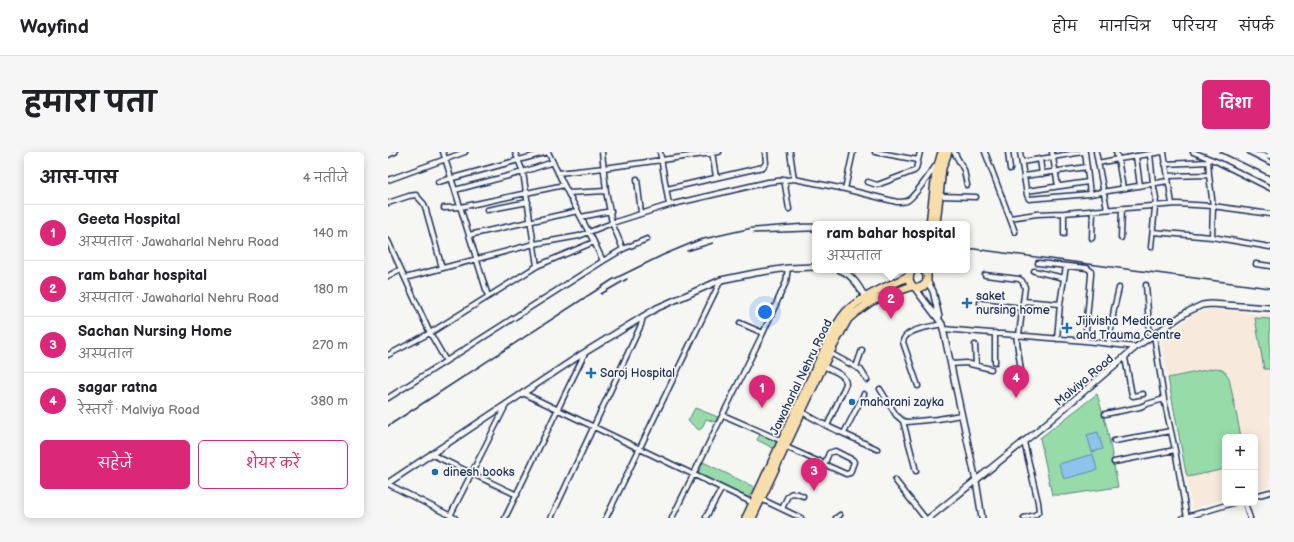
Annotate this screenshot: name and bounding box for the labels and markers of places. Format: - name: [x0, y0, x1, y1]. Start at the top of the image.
- pin: 2: [878, 286, 904, 319]
- place label: saket nursing home: [976, 289, 1050, 318]
- marker: saket nursing home: [961, 297, 973, 309]
- place label: Jijivisha Medicare and Trauma Centre: [1076, 314, 1181, 343]
- marker: Jijivisha Medicare and Trauma Centre: [1061, 322, 1073, 334]
- pin: 4: [1003, 365, 1029, 398]
- place label: Saroj Hospital: [600, 366, 675, 381]
- marker: Saroj Hospital: [585, 367, 597, 379]
- pin: 1: [749, 375, 775, 408]
- place label: maharani zayka: [860, 395, 944, 410]
- marker: maharani zayka: [847, 397, 857, 407]
- pin: 3: [801, 458, 827, 491]
- place label: dinesh books: [443, 465, 515, 480]
- marker: dinesh books: [430, 467, 440, 477]

